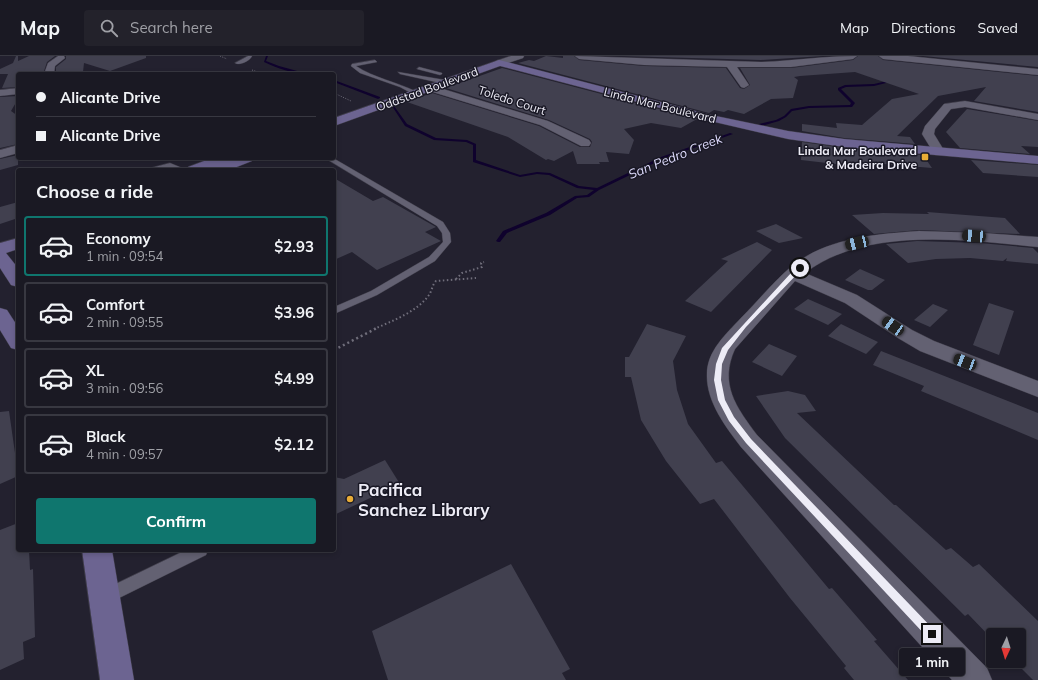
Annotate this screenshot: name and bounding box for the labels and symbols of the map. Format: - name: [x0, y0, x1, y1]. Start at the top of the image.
- street label: Oddstad Boulevard: [374, 64, 480, 114]
- street label: Toledo Court: [476, 82, 548, 118]
- street label: Linda Mar Boulevard: [602, 84, 718, 126]
- water label: San Pedro Creek: [626, 130, 725, 182]
- place label: Linda Mar Boulevard & Madeira Drive: [798, 143, 917, 172]
- marker: Linda Mar Boulevard & Madeira Drive: [920, 152, 930, 162]
- car: [962, 229, 986, 243]
- car: [844, 234, 870, 252]
- route start: [791, 259, 809, 277]
- car: [880, 314, 906, 338]
- car: [952, 352, 978, 372]
- place label: Pacifica Sanchez Library: [358, 479, 490, 520]
- marker: Pacifica Sanchez Library: [345, 494, 355, 504]
- route end: [923, 625, 941, 643]
- north arrow: [986, 628, 1026, 668]
- callout: 1 min: [899, 648, 965, 676]

